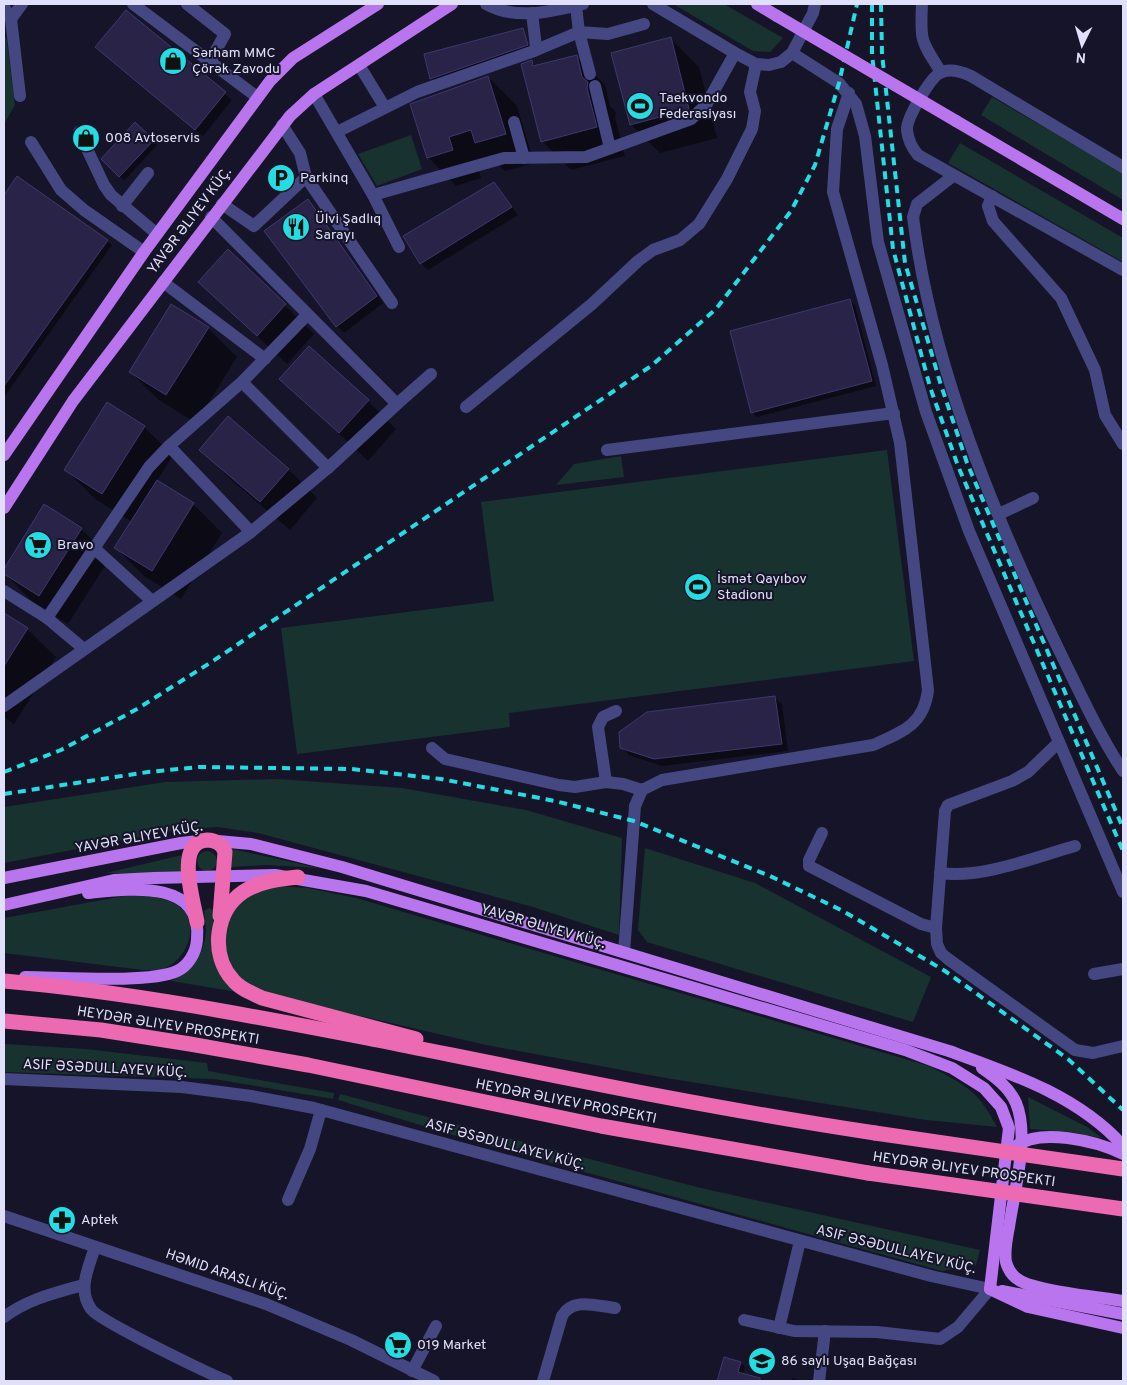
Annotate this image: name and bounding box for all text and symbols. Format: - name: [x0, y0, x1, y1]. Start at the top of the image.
- north arrow: [1057, 20, 1107, 70]
- place label: Sərham MMC Çörək Zavodu: [192, 45, 280, 78]
- shop icon: Sərham MMC Çörək Zavodu: [158, 46, 188, 76]
- text: N: [1075, 48, 1087, 65]
- place label: Taekvondo Federasiyası: [659, 90, 736, 123]
- sports icon: Taekvondo Federasiyası: [625, 91, 655, 121]
- shop icon: 008 Avtoservis: [71, 123, 101, 153]
- place label: 008 Avtoservis: [105, 130, 200, 147]
- parking icon: Parkinq: [266, 163, 296, 193]
- street label: YAVƏR ƏLIYEV KÜÇ.: [144, 164, 236, 278]
- place label: Parkinq: [300, 170, 348, 187]
- place label: Ülvi Şadlıq Sarayı: [315, 210, 381, 244]
- restaurant icon: Ülvi Şadlıq Sarayı: [281, 212, 311, 242]
- supermarket icon: Bravo: [23, 530, 53, 560]
- place label: Bravo: [57, 537, 94, 554]
- place label: İsmət Qayıbov Stadionu: [717, 570, 807, 604]
- sports icon: İsmət Qayıbov Stadionu: [683, 572, 713, 602]
- street label: YAVƏR ƏLIYEV KÜÇ.: [74, 817, 204, 858]
- street label: YAVƏR ƏLIYEV KÜÇ.: [479, 900, 608, 953]
- street label: HEYDƏR ƏLIYEV PROSPEKTI: [76, 1003, 260, 1049]
- street label: ASIF ƏSƏDULLAYEV KÜÇ.: [22, 1055, 188, 1082]
- street label: HEYDƏR ƏLIYEV PROSPEKTI: [474, 1076, 658, 1128]
- street label: ASIF ƏSƏDULLAYEV KÜÇ.: [423, 1115, 587, 1174]
- street label: HEYDƏR ƏLIYEV PROSPEKTI: [872, 1149, 1056, 1191]
- pharmacy icon: Aptek: [47, 1205, 77, 1235]
- place label: Aptek: [81, 1212, 118, 1229]
- street label: ASIF ƏSƏDULLAYEV KÜÇ.: [814, 1221, 978, 1278]
- street label: HƏMID ARASLI KÜÇ.: [163, 1245, 291, 1304]
- supermarket icon: 019 Market: [383, 1330, 413, 1360]
- place label: 019 Market: [417, 1337, 486, 1354]
- school or university icon: 86 saylı Uşaq Bağçası: [747, 1346, 777, 1376]
- place label: 86 saylı Uşaq Bağçası: [781, 1353, 917, 1370]

